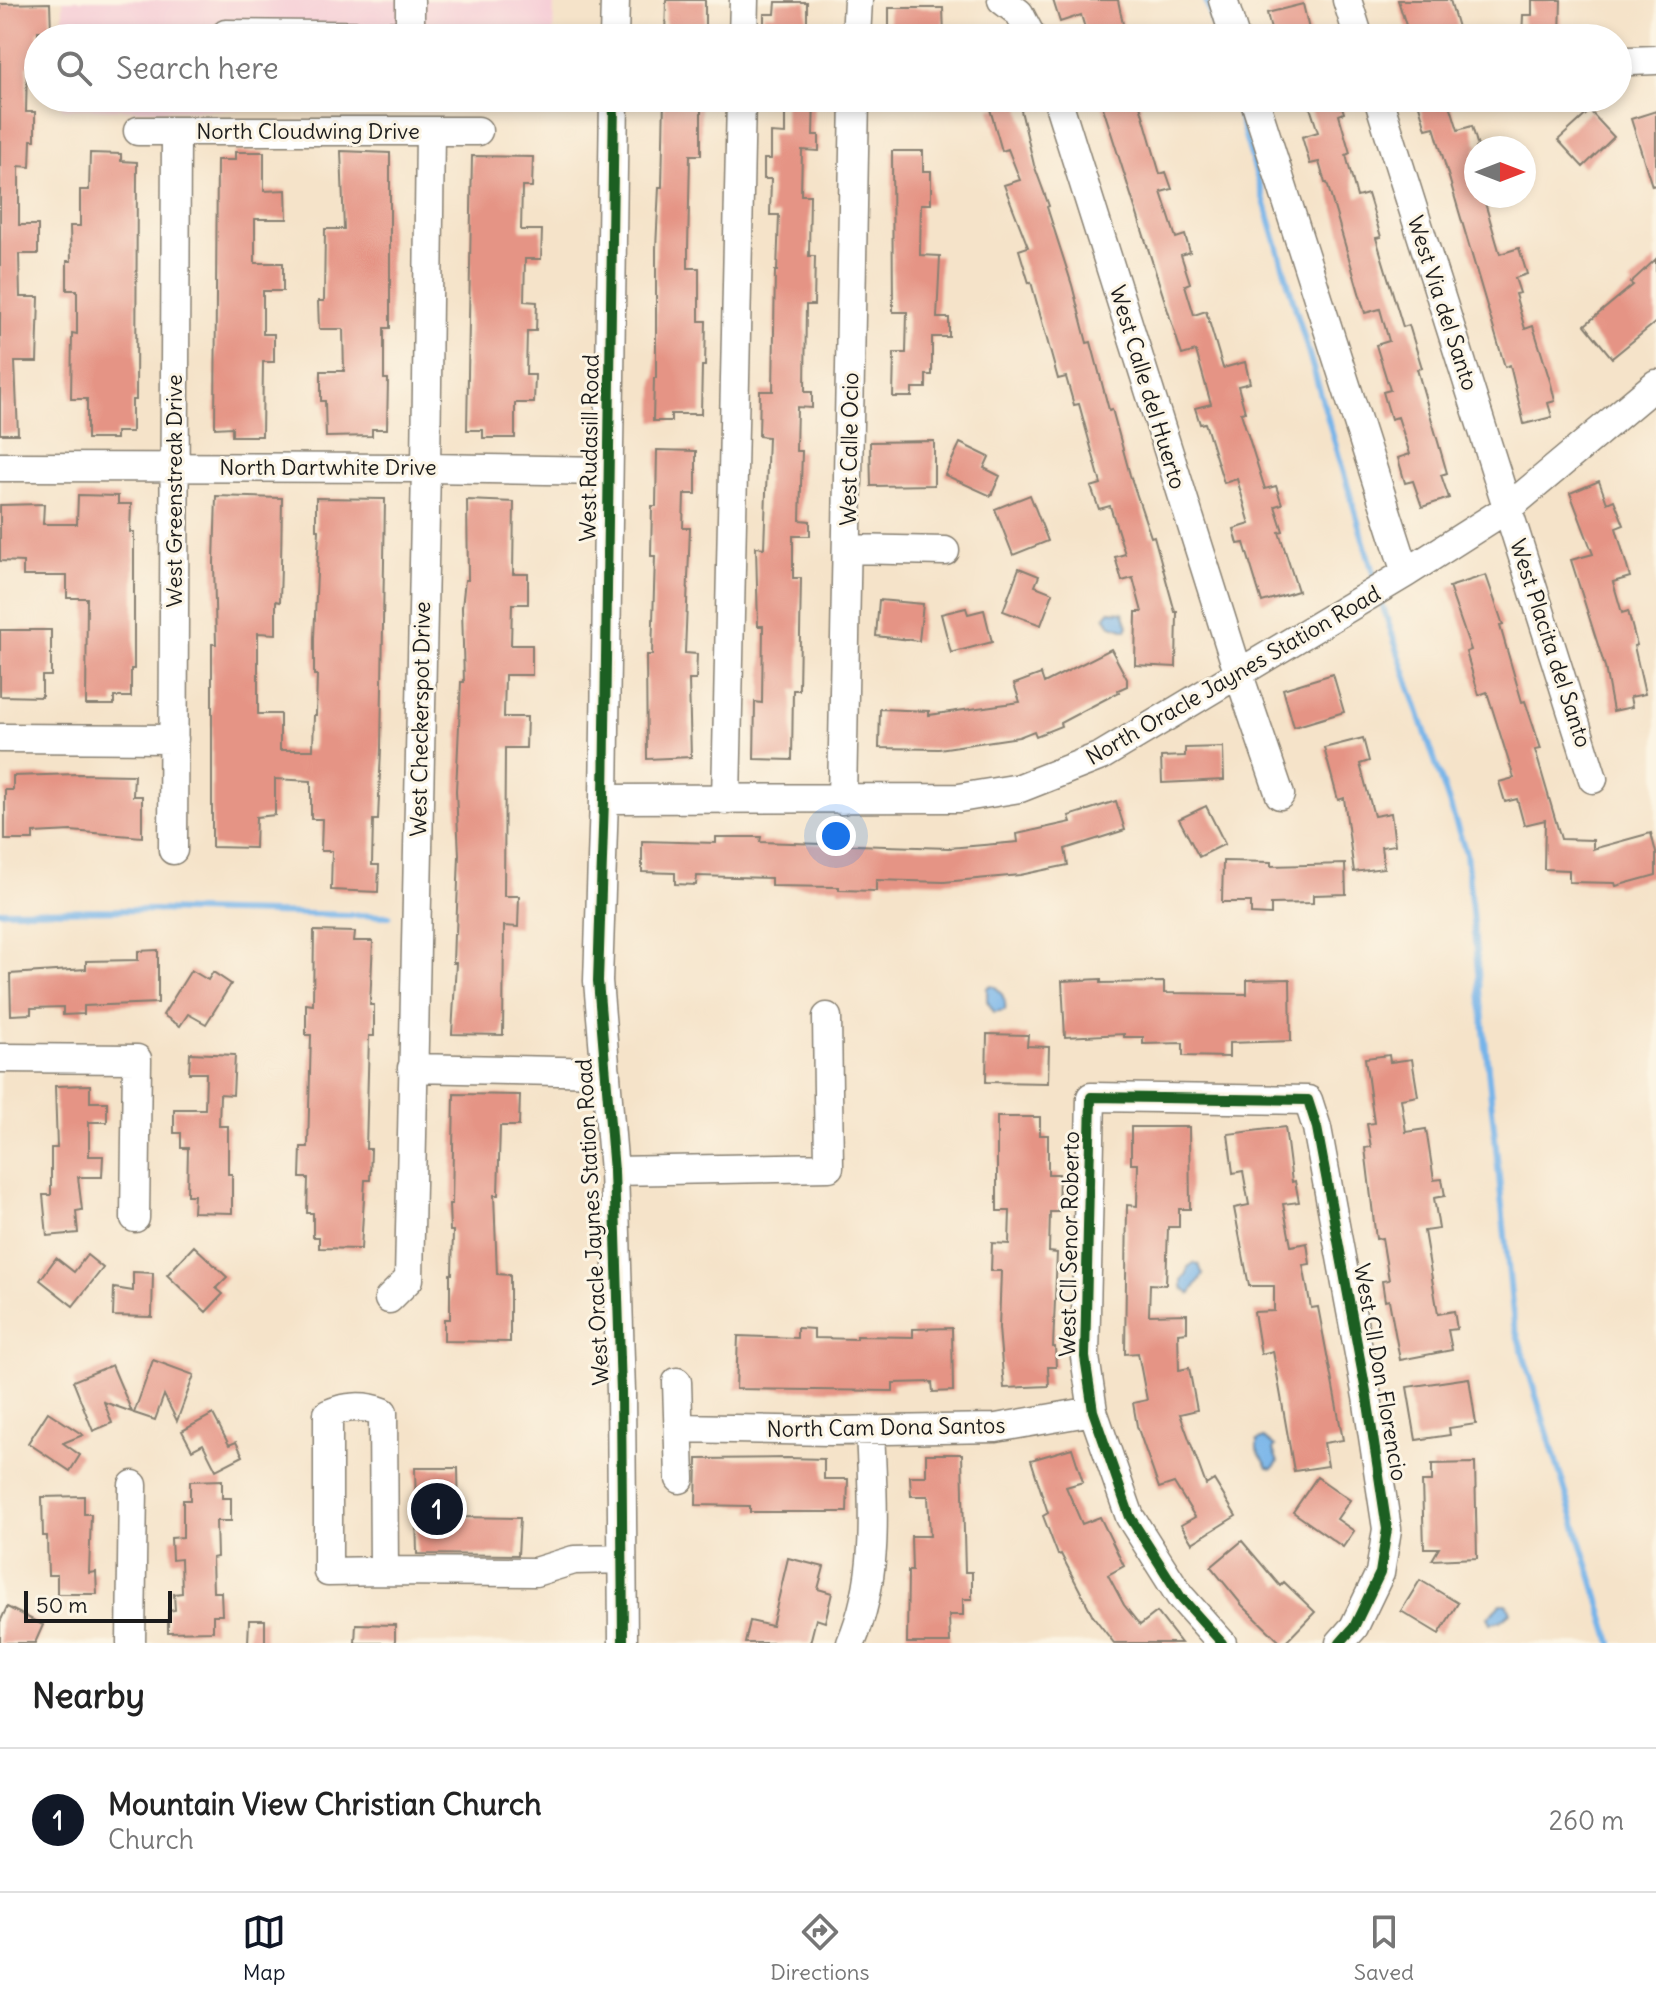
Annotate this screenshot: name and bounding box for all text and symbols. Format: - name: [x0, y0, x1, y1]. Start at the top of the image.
- search box: [24, 24, 1632, 112]
- icon: search: [52, 46, 96, 90]
- text: Search here: [116, 49, 279, 87]
- street label: North Cloudwing Drive: [196, 117, 420, 145]
- north arrow: [1464, 136, 1536, 208]
- street label: West Via del Santo: [1402, 212, 1484, 394]
- street label: West Calle del Huerto: [1104, 282, 1192, 492]
- street label: West Rudasill Road: [573, 354, 605, 542]
- street label: West Calle Ocio: [834, 372, 864, 526]
- street label: West Greenstreak Drive: [160, 374, 188, 608]
- street label: North Dartwhite Drive: [219, 453, 437, 481]
- street label: West Placita del Santo: [1504, 535, 1598, 751]
- street label: North Oracle Jaynes Station Road: [1081, 579, 1385, 771]
- street label: West Checkerspot Drive: [404, 601, 436, 837]
- your location: [816, 816, 856, 856]
- street label: West Oracle Jaynes Station Road: [569, 1058, 615, 1386]
- street label: West Cll Senor Roberto: [1053, 1131, 1085, 1357]
- street label: West Cll Don Florencio: [1348, 1261, 1414, 1483]
- street label: North Cam Dona Santos: [766, 1411, 1006, 1443]
- pin: 1: [411, 1479, 463, 1539]
- scale bar: [24, 1587, 172, 1623]
- text: 50 m: [36, 1591, 88, 1619]
- text: Nearby: [32, 1674, 145, 1717]
- text: Mountain View Christian Church: [108, 1785, 542, 1823]
- text: 1: [53, 1804, 63, 1837]
- text: 260 m: [1549, 1804, 1624, 1837]
- text: Church: [108, 1823, 194, 1856]
- tab: Map: [242, 1910, 286, 1986]
- tab: Directions: [770, 1910, 870, 1986]
- tab: Saved: [1354, 1910, 1414, 1986]

